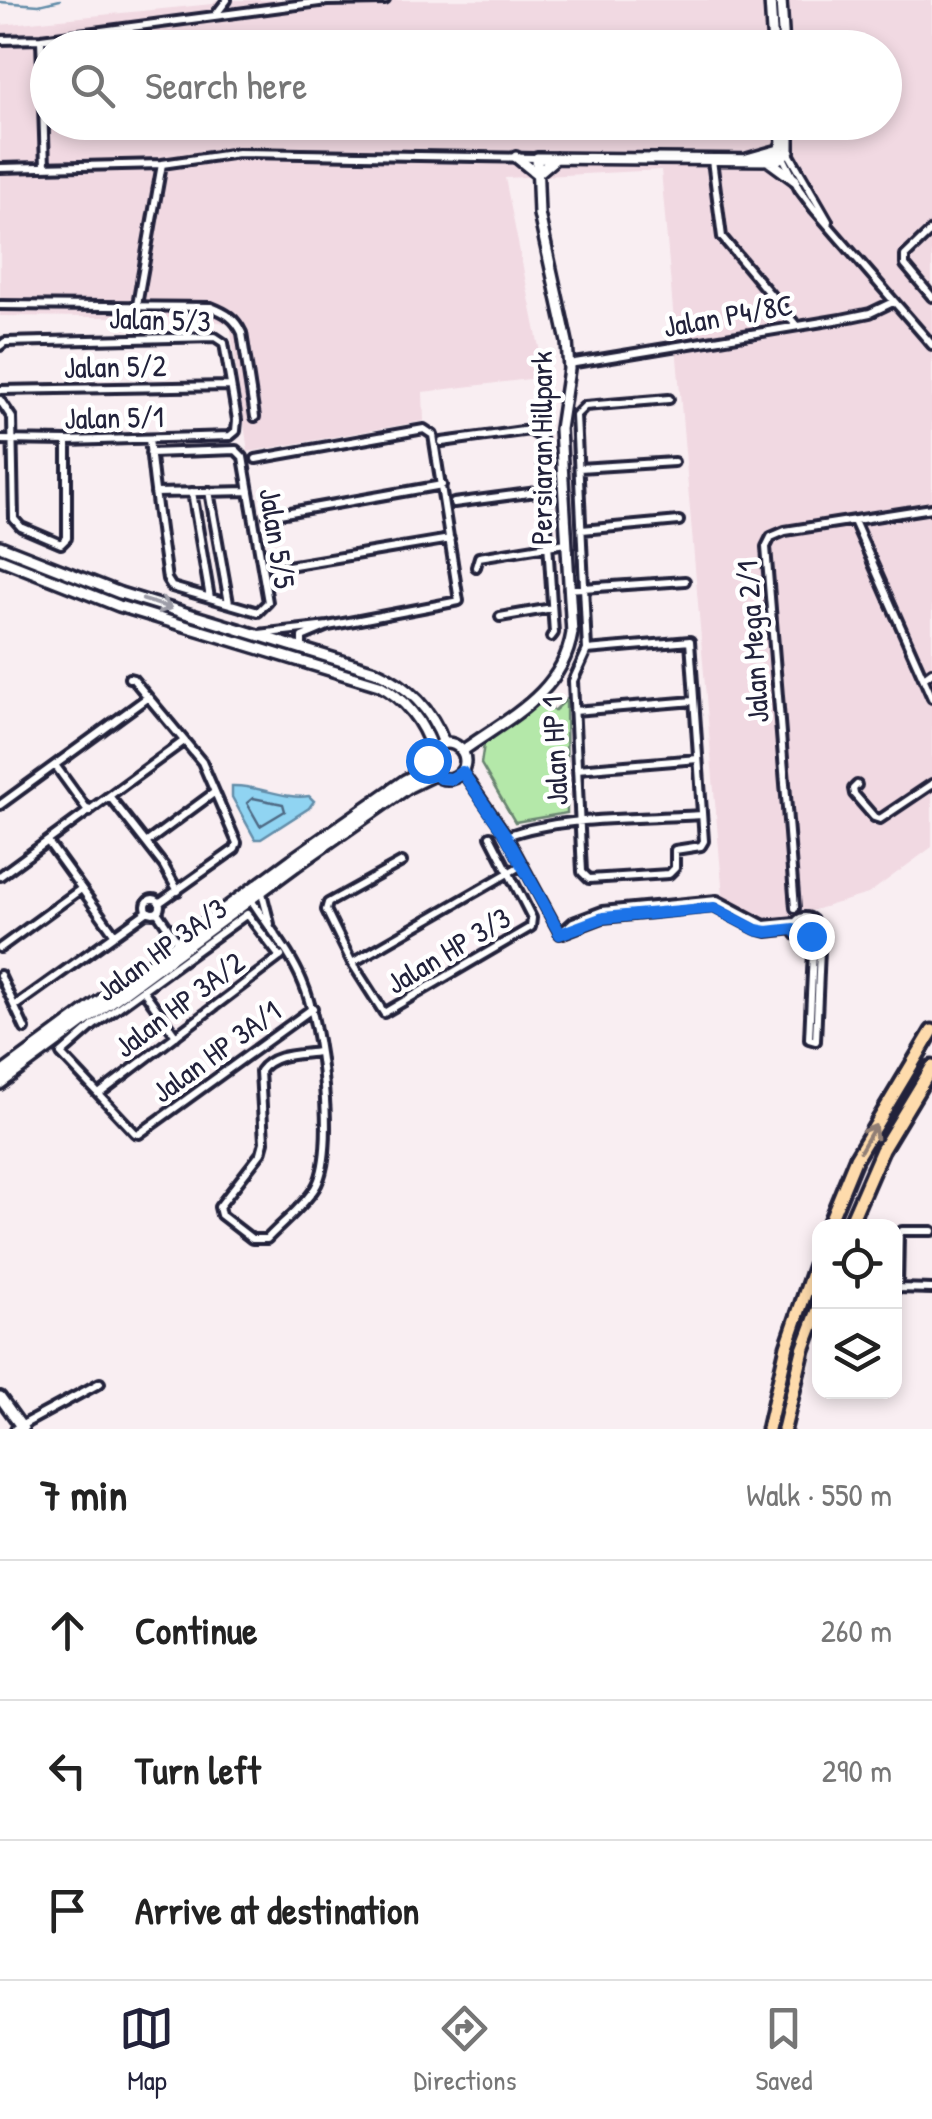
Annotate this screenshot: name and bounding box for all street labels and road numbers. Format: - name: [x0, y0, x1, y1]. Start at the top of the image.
- street label: Jalan P4/8C: [660, 284, 796, 346]
- street label: Jalan 5/3: [108, 297, 212, 341]
- street label: Jalan 5/2: [63, 345, 167, 387]
- street label: Persiaran Hillpark: [521, 351, 561, 545]
- street label: Jalan 5/1: [64, 396, 164, 438]
- street label: Jalan 5/5: [250, 485, 306, 591]
- street label: Jalan Mega 2/1: [726, 560, 778, 724]
- street label: Jalan HP 1: [531, 695, 577, 807]
- street label: Jalan HP 3A/3: [87, 888, 235, 1010]
- street label: Jalan HP 3/3: [379, 897, 517, 1003]
- street label: Jalan HP 3A/2: [106, 942, 252, 1066]
- street label: Jalan HP 3A/1: [144, 991, 288, 1111]

